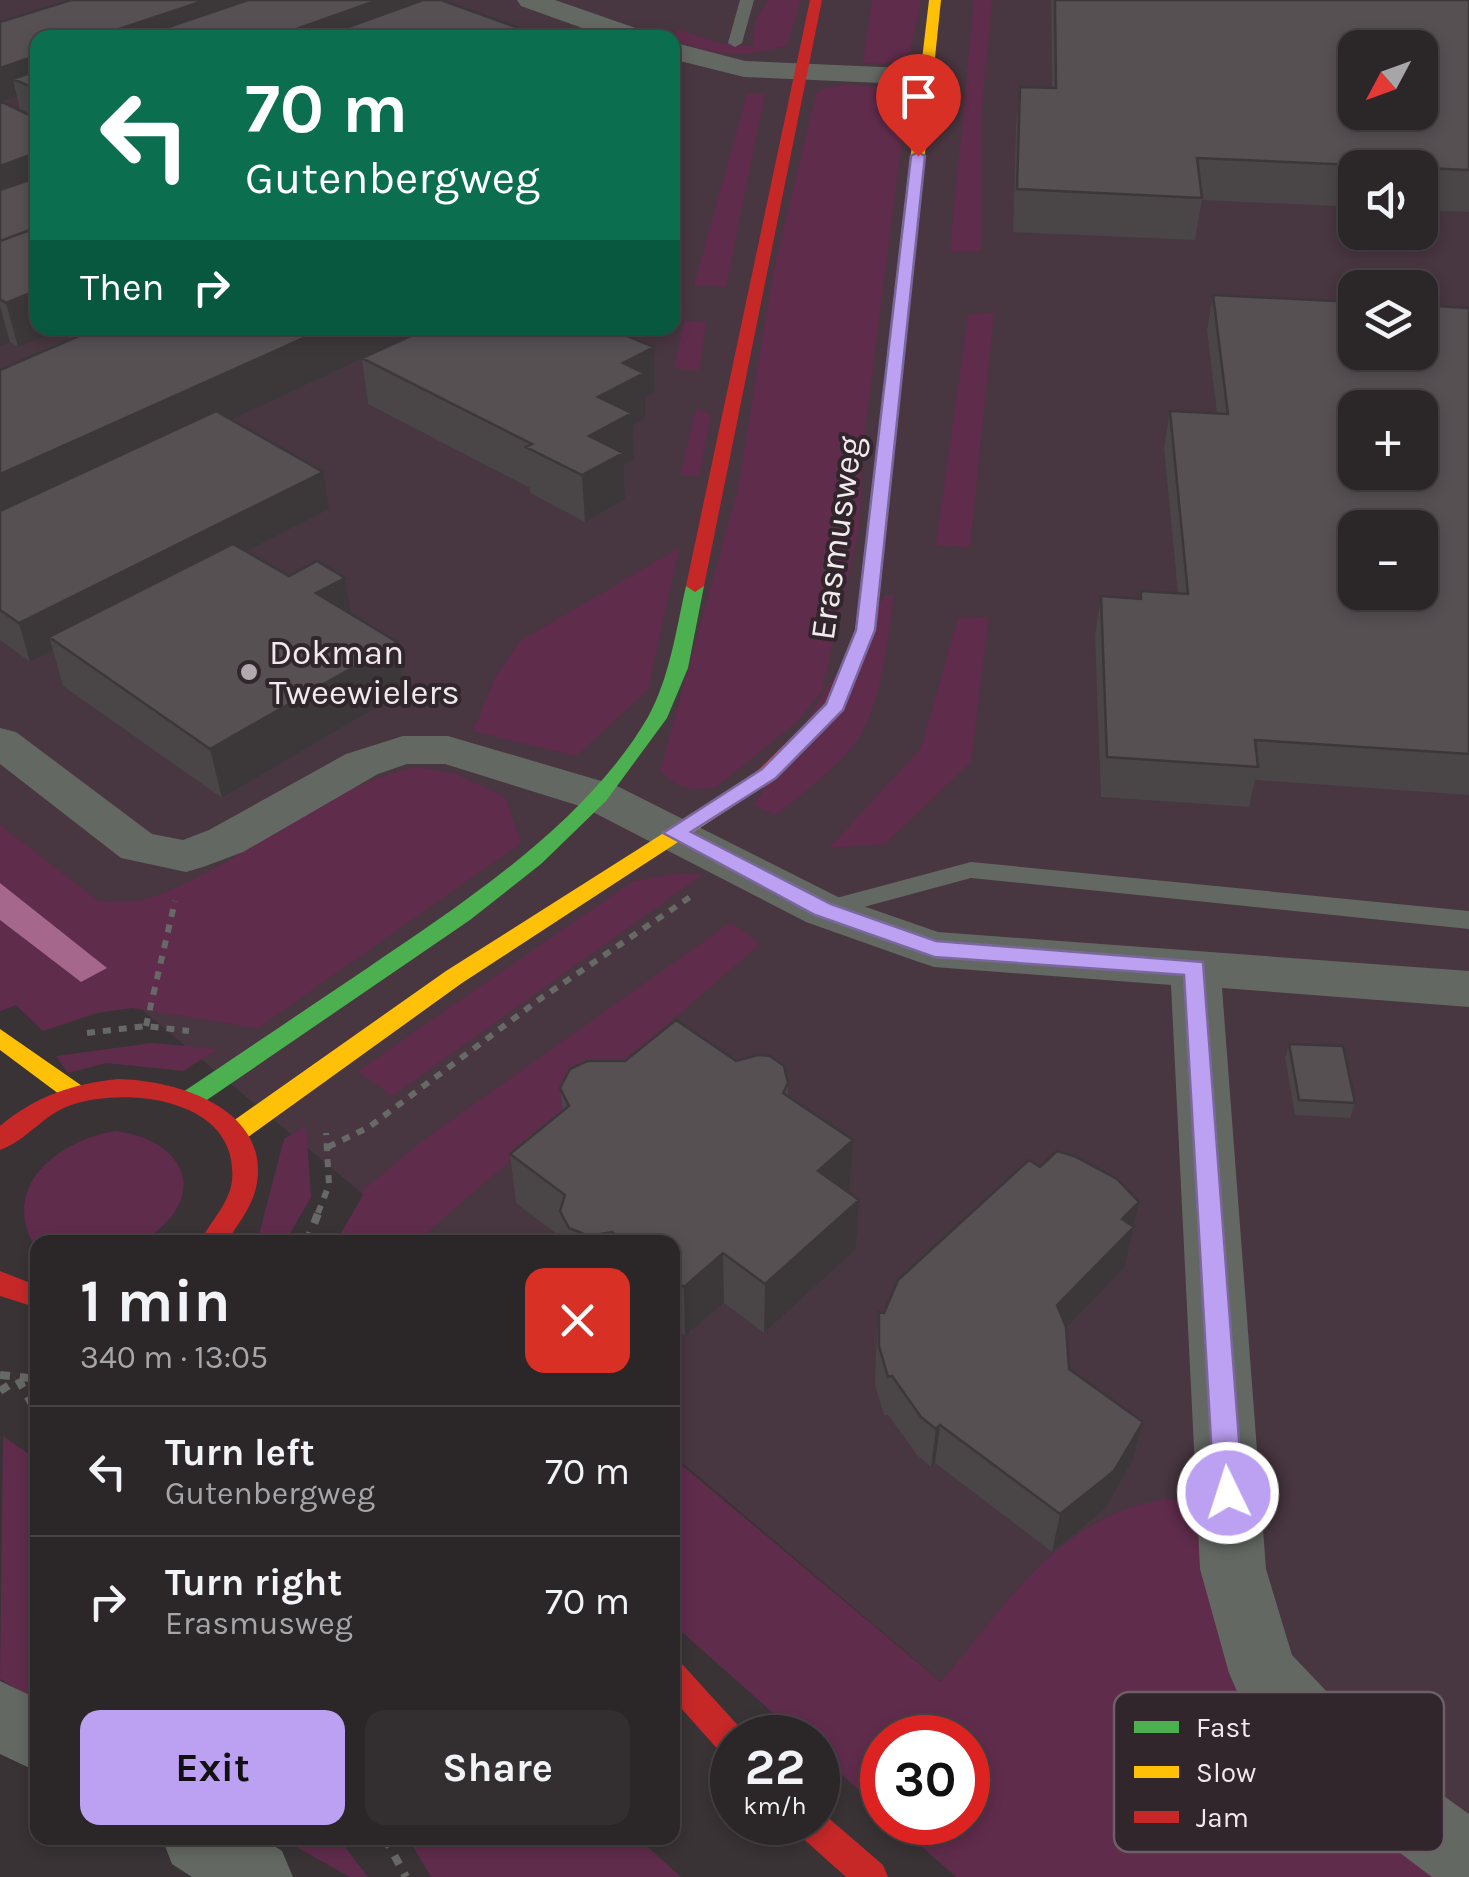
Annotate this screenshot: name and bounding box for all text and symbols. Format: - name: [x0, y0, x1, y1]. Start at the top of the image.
- north arrow: [1338, 30, 1438, 130]
- map controls: [1338, 30, 1438, 610]
- pin: [876, 54, 961, 157]
- text: 70 m: [245, 68, 408, 150]
- icon: arrive: [891, 69, 946, 124]
- icon: left: [80, 70, 210, 200]
- button: sound: [1338, 150, 1438, 250]
- text: Gutenbergweg: [245, 152, 540, 204]
- icon: right: [184, 260, 239, 315]
- text: Then: [80, 265, 164, 310]
- button: layers: [1338, 270, 1438, 370]
- button: +: [1338, 390, 1438, 490]
- street label: Erasmusweg: [802, 433, 871, 643]
- button: −: [1338, 510, 1438, 610]
- place label: Dokman Tweewielers: [269, 632, 460, 713]
- marker: Dokman Tweewielers: [238, 661, 260, 683]
- text: 1 min: [80, 1266, 231, 1336]
- button: close: [525, 1268, 630, 1373]
- text: 340 m · 13:05: [80, 1339, 268, 1376]
- text: Turn left: [165, 1430, 315, 1475]
- position arrow: [1176, 1441, 1280, 1545]
- icon: left: [80, 1444, 135, 1499]
- text: 70 m: [545, 1449, 630, 1494]
- text: Gutenbergweg: [165, 1475, 375, 1512]
- text: Turn right: [165, 1560, 342, 1605]
- icon: right: [80, 1574, 135, 1629]
- text: 70 m: [545, 1579, 630, 1624]
- text: Erasmusweg: [165, 1605, 353, 1642]
- legend: [1114, 1692, 1444, 1852]
- button: Exit: [80, 1710, 345, 1825]
- button: Share: [365, 1710, 630, 1825]
- text: Fast: [1196, 1711, 1251, 1744]
- speed limit sign: 30: [860, 1715, 990, 1845]
- text: 22: [745, 1738, 805, 1797]
- text: Slow: [1196, 1756, 1256, 1789]
- text: km/h: [743, 1791, 807, 1820]
- text: Jam: [1196, 1801, 1249, 1834]

